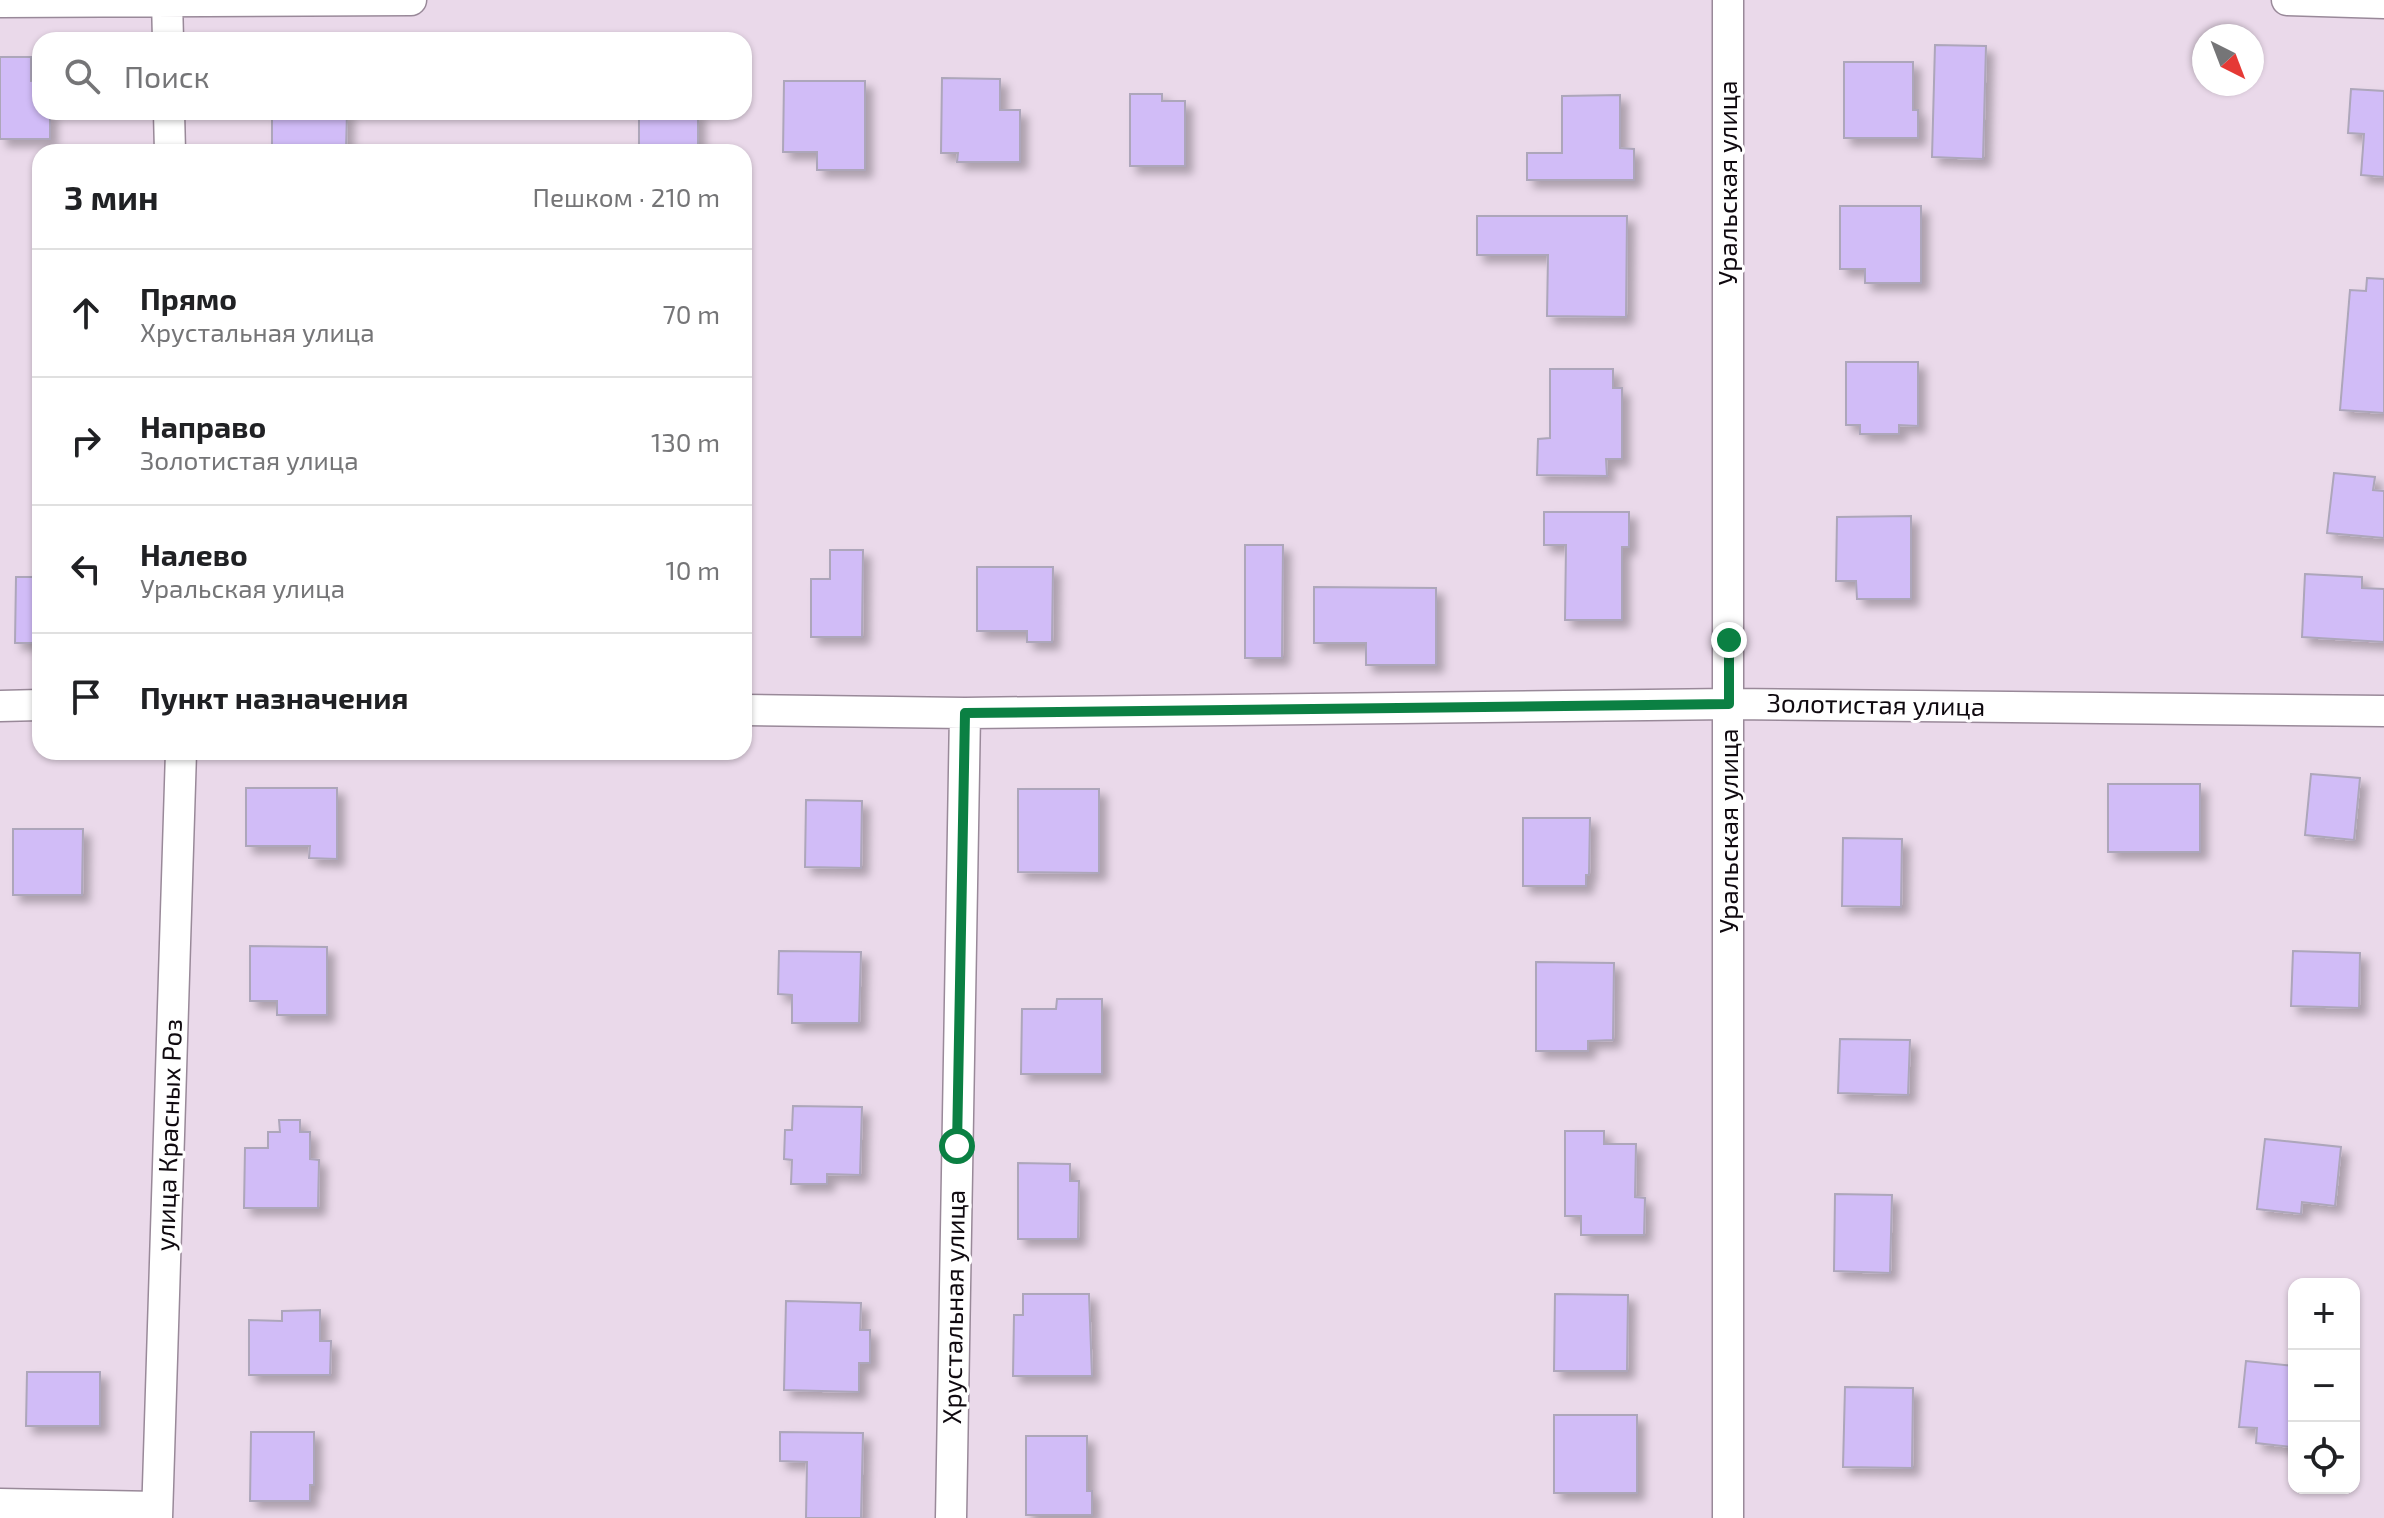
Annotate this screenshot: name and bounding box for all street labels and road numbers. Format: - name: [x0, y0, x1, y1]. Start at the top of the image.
- street label: Уральская улица: [1711, 80, 1743, 286]
- street label: Золотистая улица: [1766, 686, 1986, 722]
- street label: Уральская улица: [1712, 728, 1744, 934]
- street label: улица Красных Роз: [148, 1018, 188, 1252]
- street label: Хрустальная улица: [935, 1189, 971, 1425]

